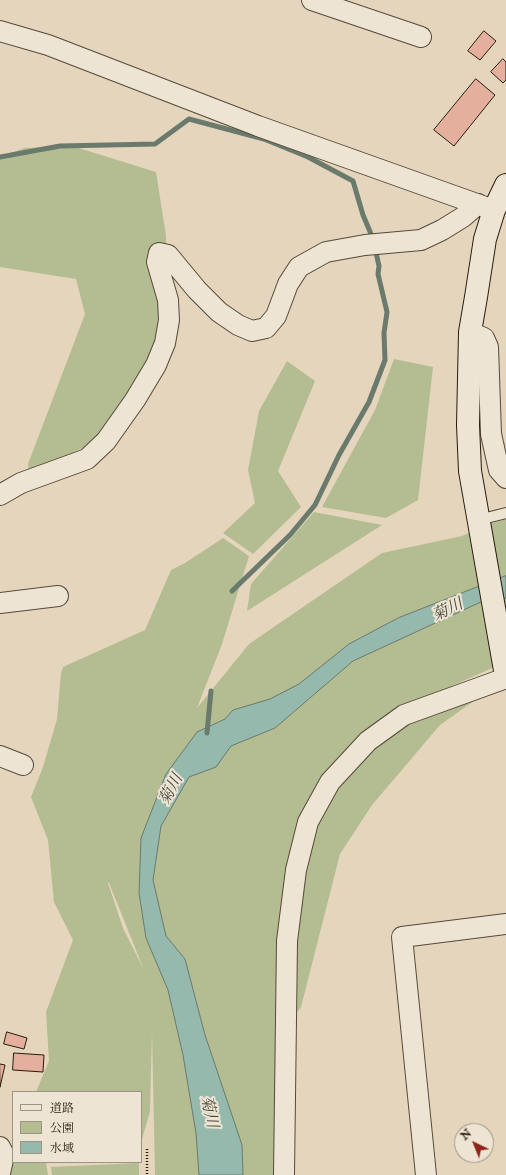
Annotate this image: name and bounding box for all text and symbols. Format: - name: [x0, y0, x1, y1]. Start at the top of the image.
- water label: 菊川: [429, 595, 467, 627]
- water label: 菊川: [156, 771, 188, 809]
- legend: [12, 1091, 142, 1163]
- water label: 菊川: [195, 1094, 221, 1130]
- text: 道路: [50, 1101, 74, 1116]
- text: 公園: [50, 1121, 74, 1136]
- north arrow: [454, 1123, 494, 1163]
- text: N: [458, 1126, 474, 1143]
- text: 水域: [50, 1141, 74, 1156]

